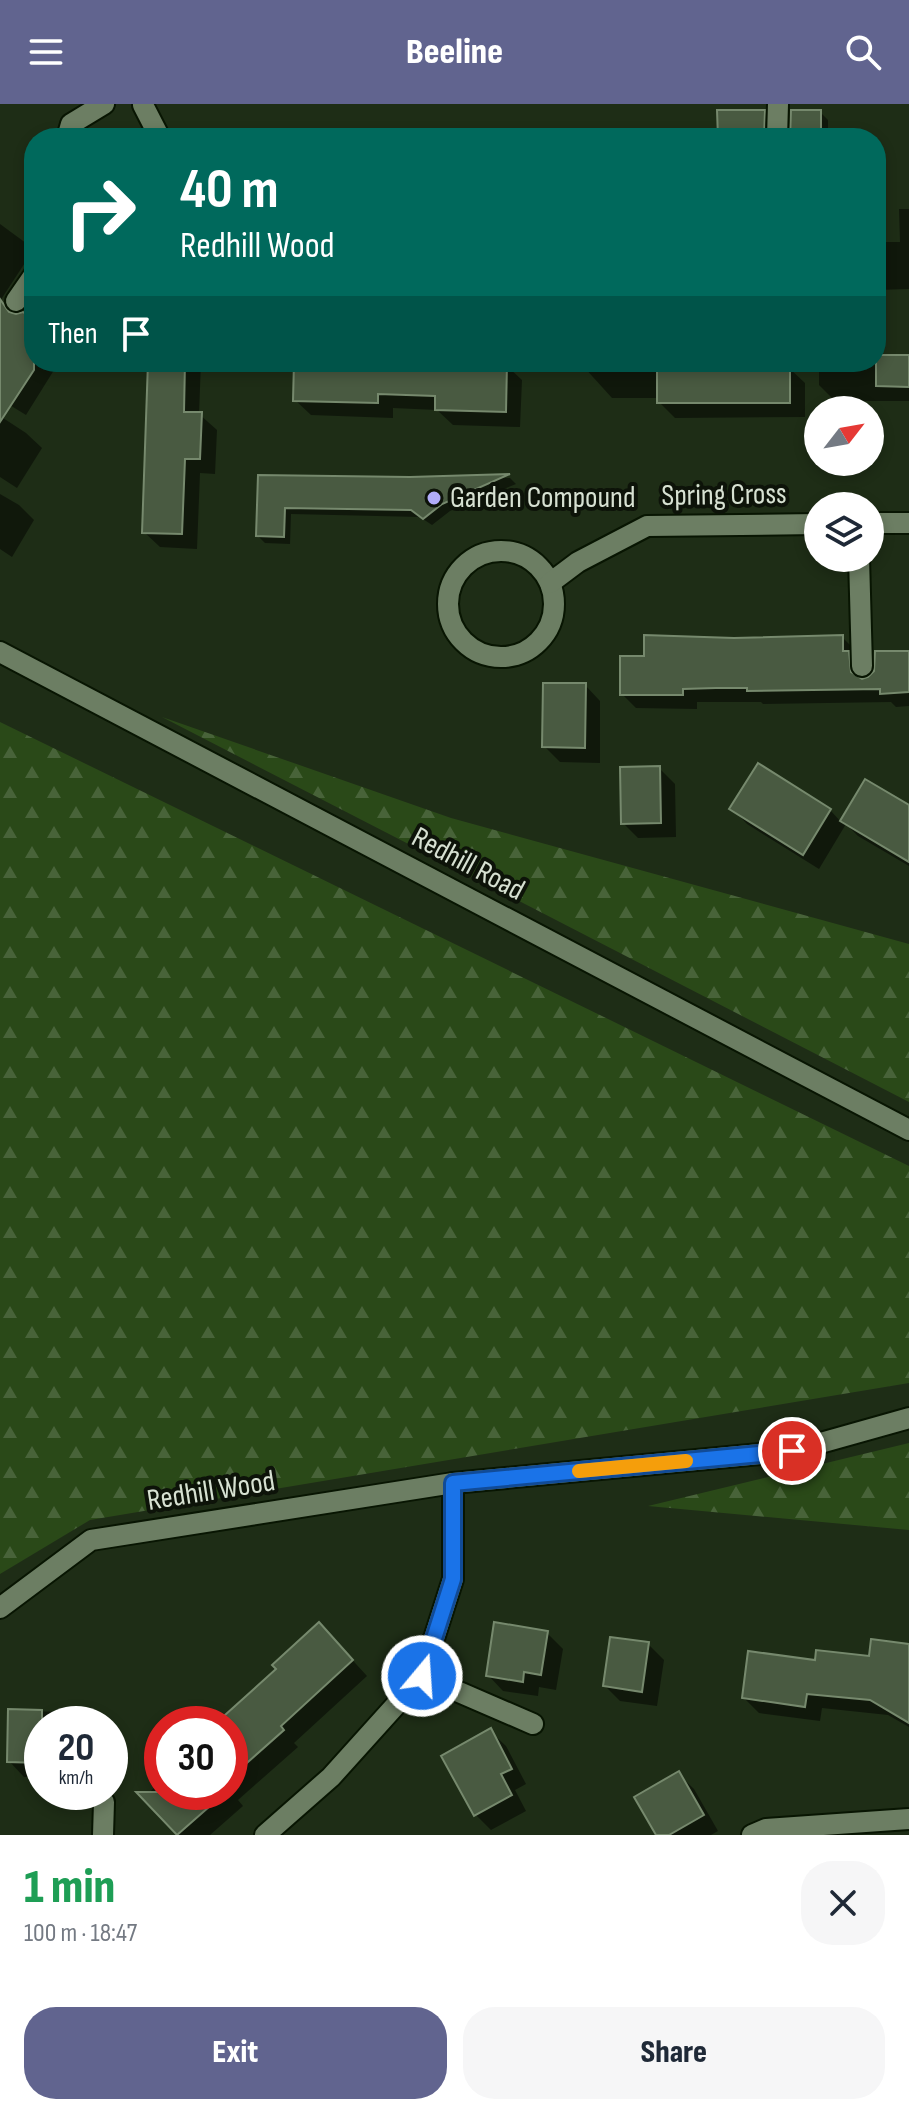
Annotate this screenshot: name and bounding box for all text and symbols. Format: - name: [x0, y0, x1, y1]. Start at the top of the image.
- icon: menu: [24, 30, 68, 74]
- icon: search: [841, 30, 885, 74]
- text: Beeline: [406, 31, 503, 74]
- text: 40 m: [180, 157, 279, 224]
- icon: right: [48, 160, 152, 264]
- text: Redhill Wood: [180, 225, 335, 268]
- icon: arrive: [114, 312, 158, 356]
- text: Then: [48, 316, 98, 352]
- north arrow: [804, 396, 884, 476]
- map controls: [804, 396, 884, 572]
- street label: Spring Cross: [661, 476, 787, 514]
- place label: Garden Compound: [450, 480, 635, 516]
- marker: Garden Compound: [425, 489, 443, 507]
- button: layers: [804, 492, 884, 572]
- street label: Redhill Road: [406, 819, 530, 909]
- pin: [758, 1417, 826, 1485]
- icon: arrive: [770, 1429, 814, 1473]
- street label: Redhill Wood: [145, 1463, 277, 1519]
- position arrow: [380, 1634, 464, 1718]
- speed limit sign: 30: [144, 1706, 248, 1810]
- text: 20: [58, 1724, 94, 1772]
- text: km/h: [59, 1766, 93, 1790]
- text: 1 min: [24, 1859, 115, 1916]
- button: close: [801, 1861, 885, 1945]
- text: 100 m · 18:47: [24, 1918, 137, 1949]
- button: Exit: [24, 2007, 447, 2099]
- button: Share: [463, 2007, 885, 2099]

